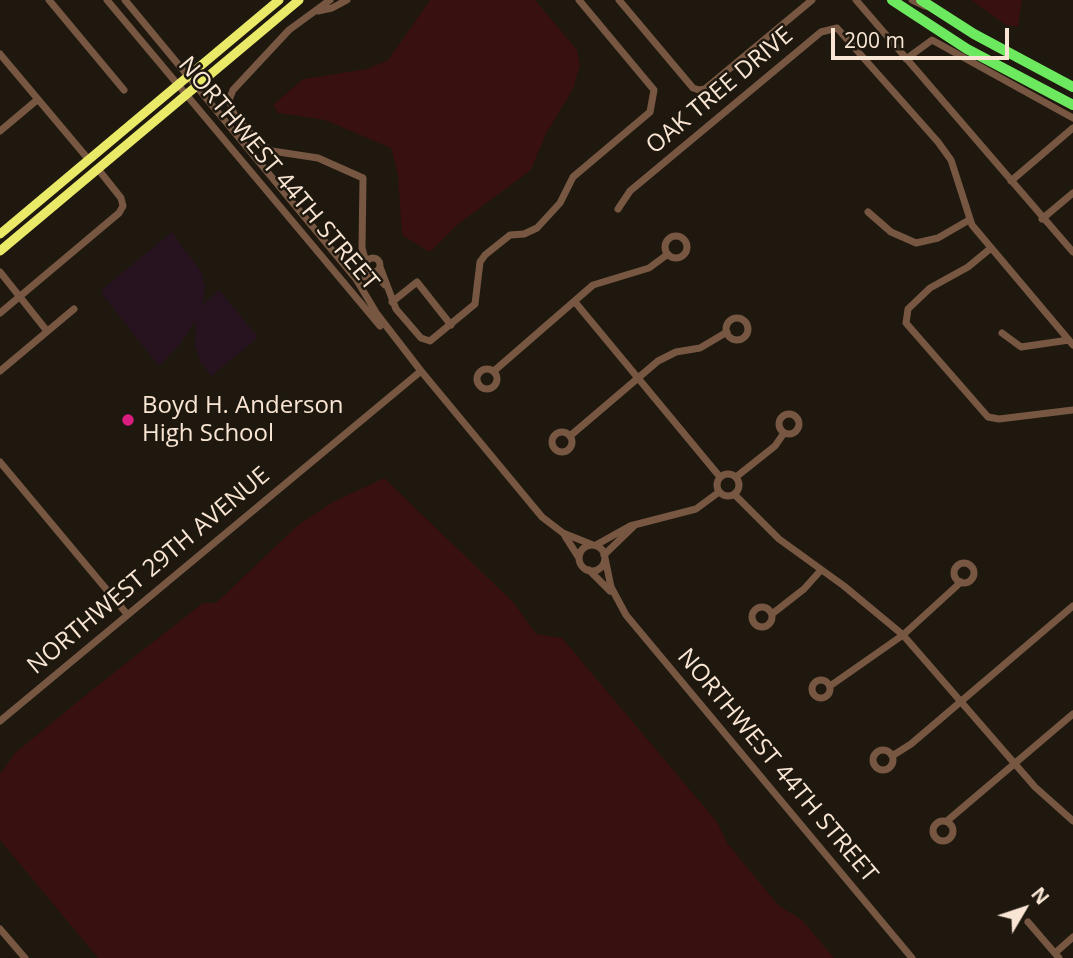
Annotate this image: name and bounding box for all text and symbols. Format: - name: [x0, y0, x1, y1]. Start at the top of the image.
- scale bar: [835, 14, 1014, 58]
- street label: OAK TREE DRIVE: [641, 21, 799, 161]
- text: 200 m: [844, 26, 905, 54]
- street label: NORTHWEST 44TH STREET: [172, 51, 384, 297]
- place label: Boyd H. Anderson High School: [142, 392, 344, 448]
- marker: Boyd H. Anderson High School: [120, 412, 136, 428]
- street label: NORTHWEST 29TH AVENUE: [22, 461, 276, 681]
- street label: NORTHWEST 44TH STREET: [671, 643, 883, 889]
- north arrow: [989, 874, 1059, 944]
- text: N: [1025, 882, 1055, 910]

